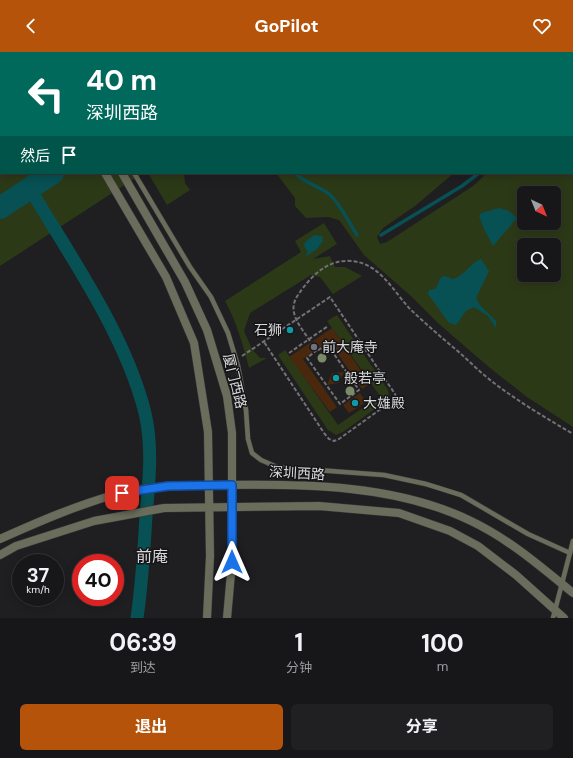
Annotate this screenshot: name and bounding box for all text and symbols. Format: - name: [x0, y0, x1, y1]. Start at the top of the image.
- text: GoPilot: [254, 14, 319, 38]
- icon: back: [20, 15, 42, 37]
- icon: heart: [531, 15, 553, 37]
- text: 40 m: [86, 62, 157, 99]
- icon: left: [20, 68, 72, 120]
- text: 深圳西路: [86, 101, 158, 125]
- icon: arrive: [58, 144, 80, 166]
- text: 然后: [20, 146, 50, 166]
- north arrow: [517, 186, 561, 230]
- map controls: [517, 186, 561, 282]
- button: search: [517, 238, 561, 282]
- place label: 石狮: [254, 321, 282, 339]
- marker: 石狮: [285, 325, 295, 335]
- place label: 前大庵寺: [322, 338, 378, 356]
- marker: 前大庵寺: [309, 342, 319, 352]
- street label: 厦门西路: [219, 352, 251, 410]
- place label: 般若亭: [344, 369, 386, 387]
- marker: 般若亭: [331, 373, 341, 383]
- place label: 大雄殿: [363, 394, 405, 412]
- marker: 大雄殿: [350, 398, 360, 408]
- street label: 深圳西路: [269, 463, 325, 483]
- pin: [105, 476, 139, 510]
- icon: arrive: [111, 482, 133, 504]
- position arrow: [211, 541, 253, 583]
- district label: 前庵: [136, 546, 168, 567]
- speed limit sign: 40: [72, 554, 124, 606]
- text: 37: [27, 562, 49, 588]
- text: km/h: [26, 583, 50, 596]
- text: 06:39: [109, 627, 177, 658]
- text: 1: [295, 627, 303, 658]
- text: 100: [421, 628, 464, 659]
- text: m: [437, 658, 448, 675]
- text: 到达: [130, 659, 156, 676]
- text: 分钟: [286, 659, 312, 676]
- button: 退出: [20, 704, 283, 750]
- button: 分享: [291, 704, 553, 750]

